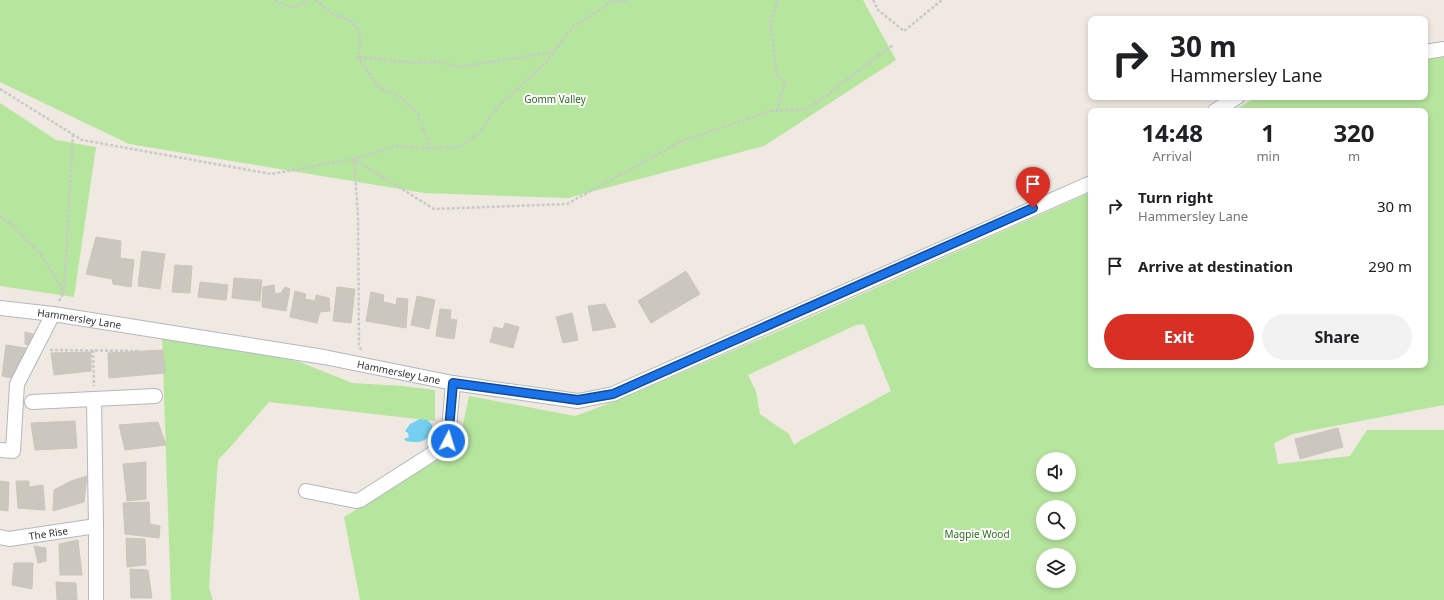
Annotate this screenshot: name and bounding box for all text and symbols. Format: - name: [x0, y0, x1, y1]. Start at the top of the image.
- text: 30 m: [1170, 27, 1237, 65]
- icon: right: [1104, 32, 1156, 84]
- text: Hammersley Lane: [1170, 63, 1322, 87]
- park label: Gomm Valley: [524, 92, 587, 106]
- text: 14:48: [1141, 116, 1203, 149]
- text: 1: [1261, 116, 1275, 149]
- text: 320: [1333, 116, 1375, 149]
- text: Arrival: [1152, 147, 1192, 165]
- text: min: [1256, 147, 1280, 165]
- text: m: [1348, 147, 1360, 165]
- pin: [1016, 167, 1050, 208]
- icon: arrive: [1022, 173, 1044, 195]
- text: Turn right: [1138, 187, 1213, 207]
- icon: right: [1104, 195, 1126, 217]
- text: 30 m: [1377, 196, 1412, 216]
- text: Hammersley Lane: [1138, 207, 1248, 225]
- icon: arrive: [1104, 255, 1126, 277]
- text: Arrive at destination: [1138, 256, 1293, 276]
- text: 290 m: [1368, 256, 1412, 276]
- street label: Hammersley Lane: [37, 305, 123, 332]
- button: Exit: [1104, 314, 1254, 360]
- button: Share: [1262, 314, 1412, 360]
- street label: Hammersley Lane: [356, 357, 442, 387]
- position arrow: [427, 420, 469, 462]
- map controls: [1036, 452, 1076, 588]
- button: sound: [1036, 452, 1076, 492]
- button: search: [1036, 500, 1076, 540]
- street label: The Rise: [28, 523, 69, 543]
- park label: Magpie Wood: [944, 527, 1010, 541]
- button: layers: [1036, 548, 1076, 588]

